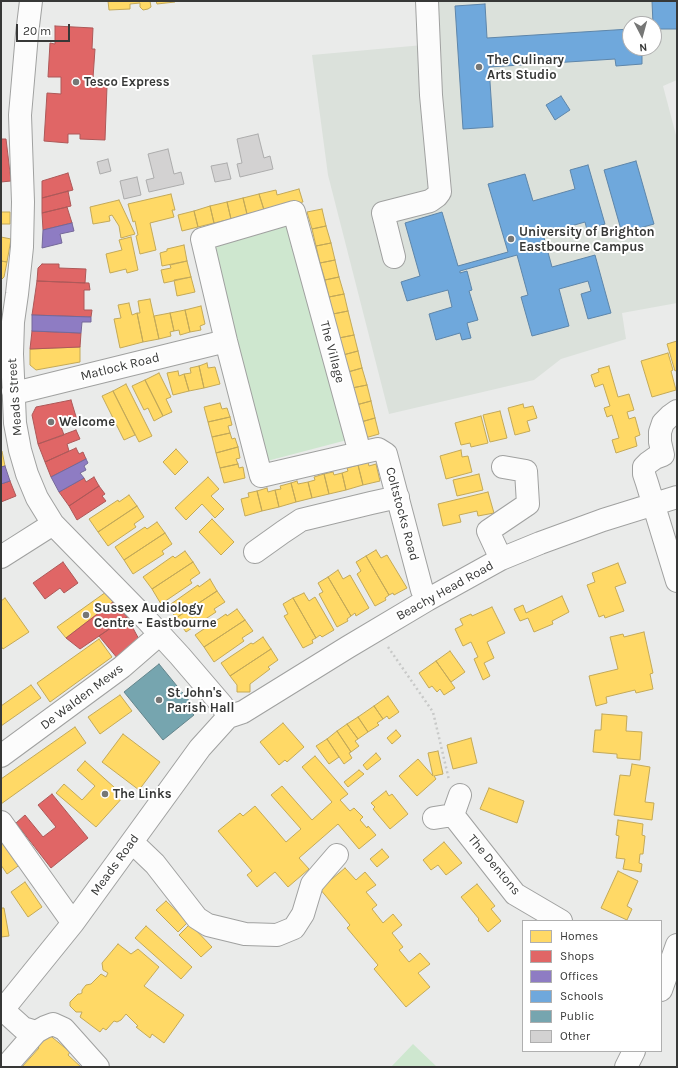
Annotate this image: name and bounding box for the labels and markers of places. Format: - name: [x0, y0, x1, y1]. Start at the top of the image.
- place label: The Culinary Arts Studio: [487, 52, 564, 83]
- marker: The Culinary Arts Studio: [474, 62, 484, 72]
- place label: Tesco Express: [84, 74, 170, 90]
- marker: Tesco Express: [71, 77, 81, 87]
- place label: University of Brighton Eastbourne Campus: [519, 224, 655, 255]
- marker: University of Brighton Eastbourne Campus: [506, 234, 516, 244]
- place label: Welcome: [59, 414, 115, 430]
- marker: Welcome: [46, 417, 56, 427]
- place label: Sussex Audiology Centre - Eastbourne: [94, 600, 217, 631]
- marker: Sussex Audiology Centre - Eastbourne: [81, 610, 91, 620]
- place label: St John's Parish Hall: [167, 685, 234, 716]
- marker: St John's Parish Hall: [154, 695, 164, 705]
- place label: The Links: [113, 786, 172, 802]
- marker: The Links: [100, 789, 110, 799]

